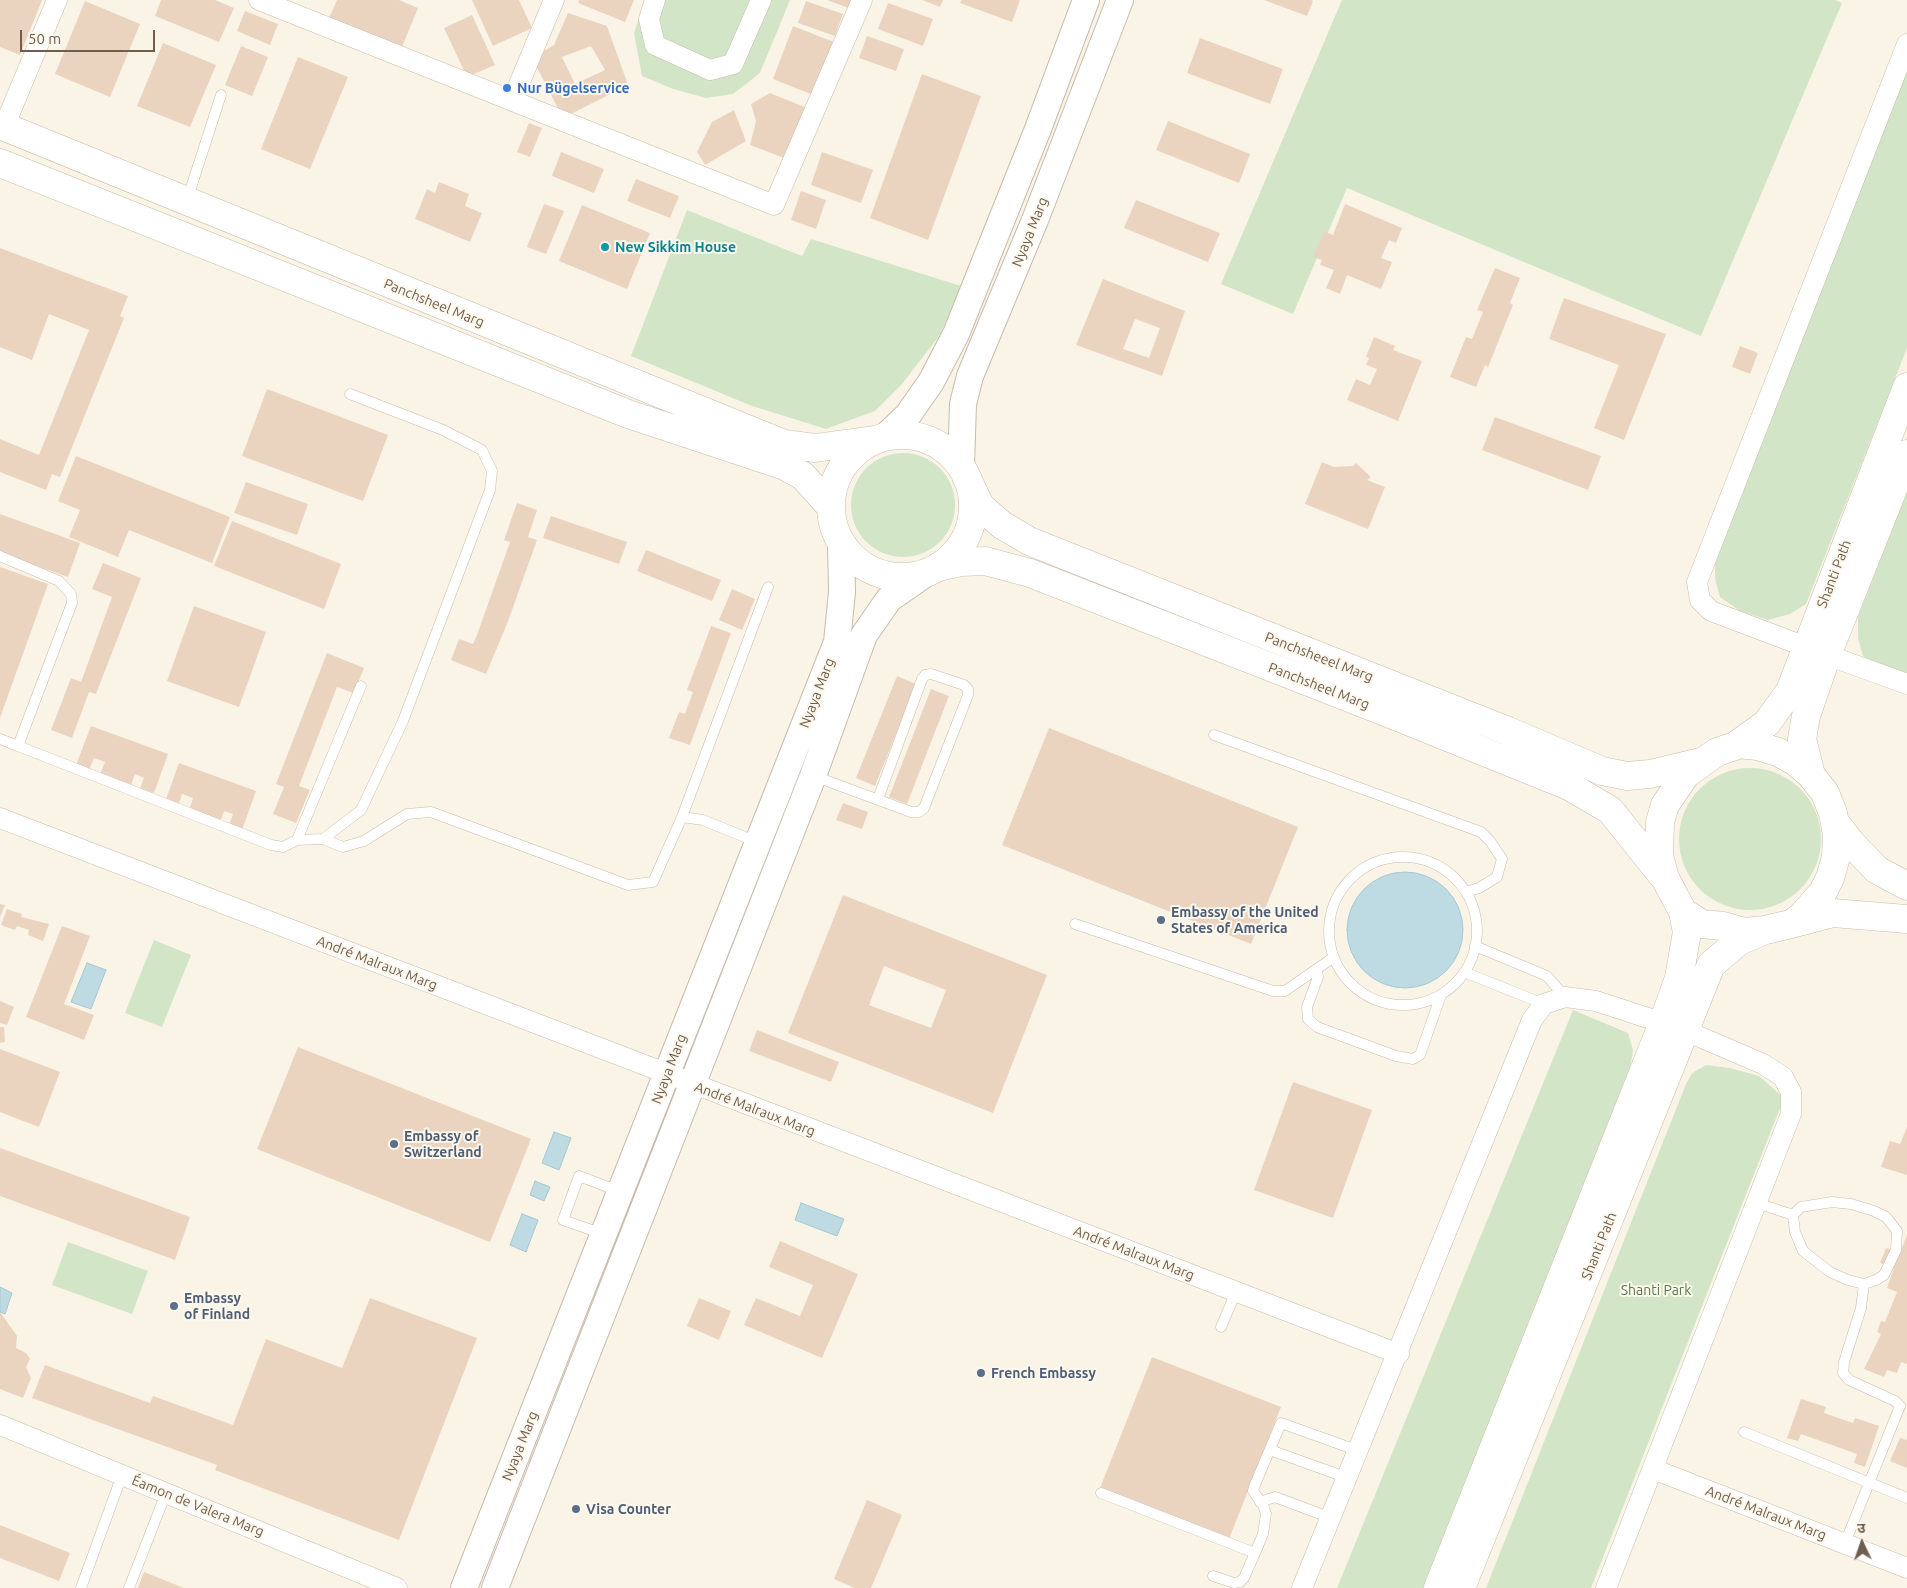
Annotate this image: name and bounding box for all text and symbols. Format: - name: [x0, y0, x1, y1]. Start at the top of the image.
- scale bar: [22, 20, 158, 52]
- text: 50 m: [28, 30, 61, 47]
- place label: Nur Bügelservice: [517, 80, 630, 96]
- marker: Nur Bügelservice: [501, 82, 513, 94]
- street label: Nyaya Marg: [1008, 195, 1052, 269]
- place label: New Sikkim House: [615, 239, 736, 255]
- marker: New Sikkim House: [599, 241, 611, 253]
- street label: Panchsheel Marg: [381, 275, 487, 331]
- street label: Shanti Path: [1813, 538, 1855, 610]
- street label: Panchsheeel Marg: [1262, 629, 1376, 685]
- street label: Nyaya Marg: [796, 656, 838, 730]
- street label: Panchsheel Marg: [1266, 659, 1372, 713]
- place label: Embassy of the United States of America: [1171, 904, 1319, 936]
- marker: Embassy of the United States of America: [1155, 914, 1167, 926]
- street label: André Malraux Marg: [314, 932, 440, 994]
- street label: Nyaya Marg: [648, 1032, 690, 1106]
- street label: André Malraux Marg: [692, 1078, 818, 1140]
- place label: Embassy of Switzerland: [404, 1128, 482, 1160]
- marker: Embassy of Switzerland: [388, 1138, 400, 1150]
- street label: Shanti Path: [1578, 1210, 1620, 1282]
- street label: André Malraux Marg: [1071, 1222, 1197, 1284]
- park label: Shanti Park: [1621, 1282, 1691, 1298]
- place label: Embassy of Finland: [184, 1290, 250, 1322]
- marker: Embassy of Finland: [168, 1300, 180, 1312]
- place label: French Embassy: [991, 1365, 1096, 1381]
- marker: French Embassy: [975, 1367, 987, 1379]
- street label: Nyaya Marg: [498, 1409, 542, 1483]
- street label: Éamon de Valera Marg: [129, 1472, 267, 1540]
- street label: André Malraux Marg: [1703, 1482, 1829, 1544]
- place label: Visa Counter: [586, 1501, 671, 1517]
- marker: Visa Counter: [570, 1503, 582, 1515]
- north arrow: [1837, 1518, 1887, 1568]
- text: उ: [1857, 1520, 1866, 1536]

